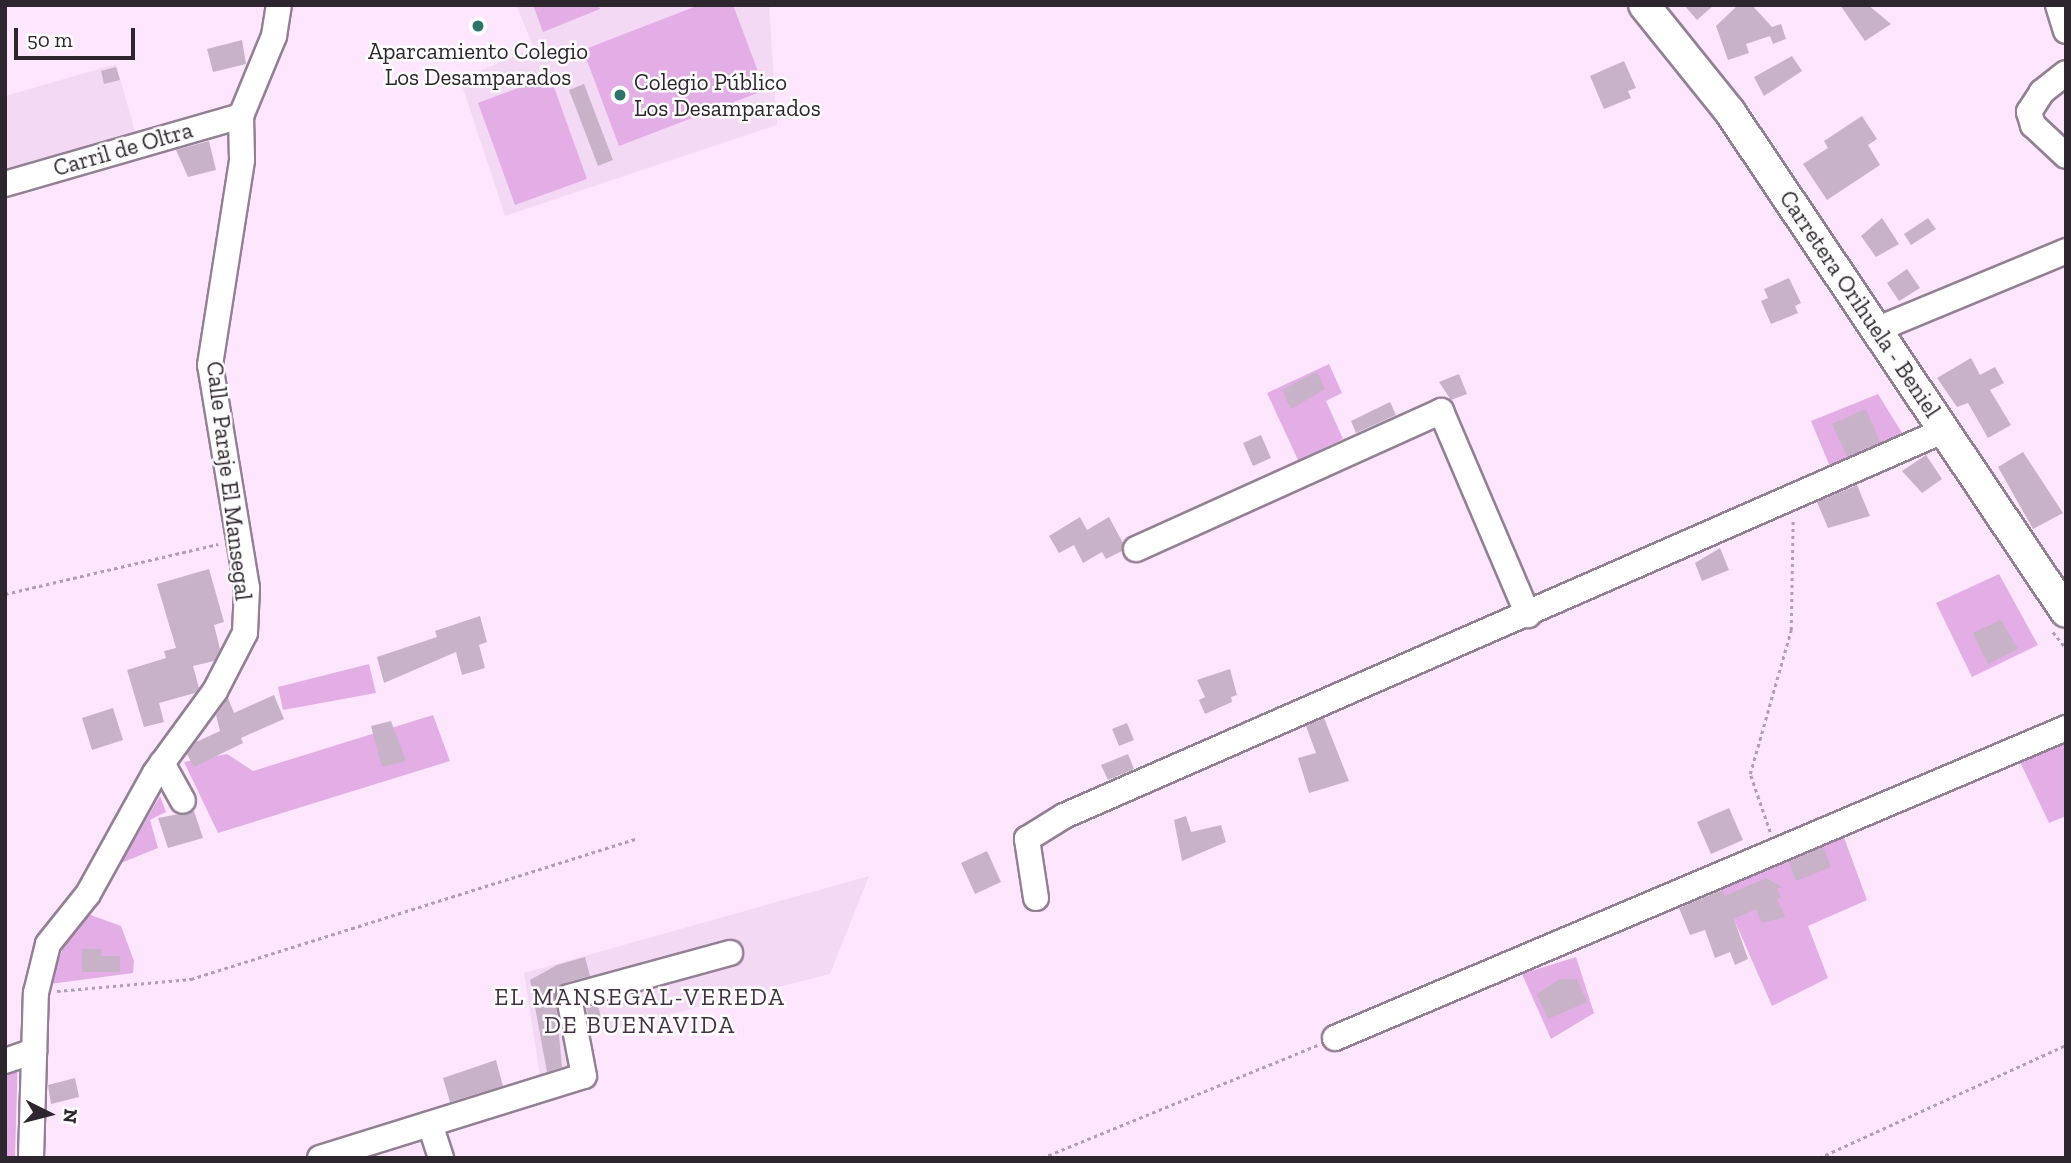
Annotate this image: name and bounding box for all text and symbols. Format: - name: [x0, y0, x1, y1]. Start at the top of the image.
- scale bar: [18, 14, 138, 58]
- marker: Aparcamiento Colegio Los Desamparados: [470, 18, 486, 34]
- text: 50 m: [27, 27, 73, 52]
- place label: Aparcamiento Colegio Los Desamparados: [368, 37, 588, 91]
- place label: Colegio Público Los Desamparados: [634, 68, 821, 122]
- marker: Colegio Público Los Desamparados: [612, 87, 628, 103]
- street label: Carril de Oltra: [50, 116, 196, 182]
- street label: Carretera Orihuela - Beniel: [1774, 185, 1946, 423]
- street label: Calle Paraje El Mansegal: [201, 360, 257, 602]
- district label: EL MANSEGAL-VEREDA DE BUENAVIDA: [496, 983, 784, 1039]
- north arrow: [14, 1079, 84, 1149]
- text: N: [58, 1108, 83, 1125]

